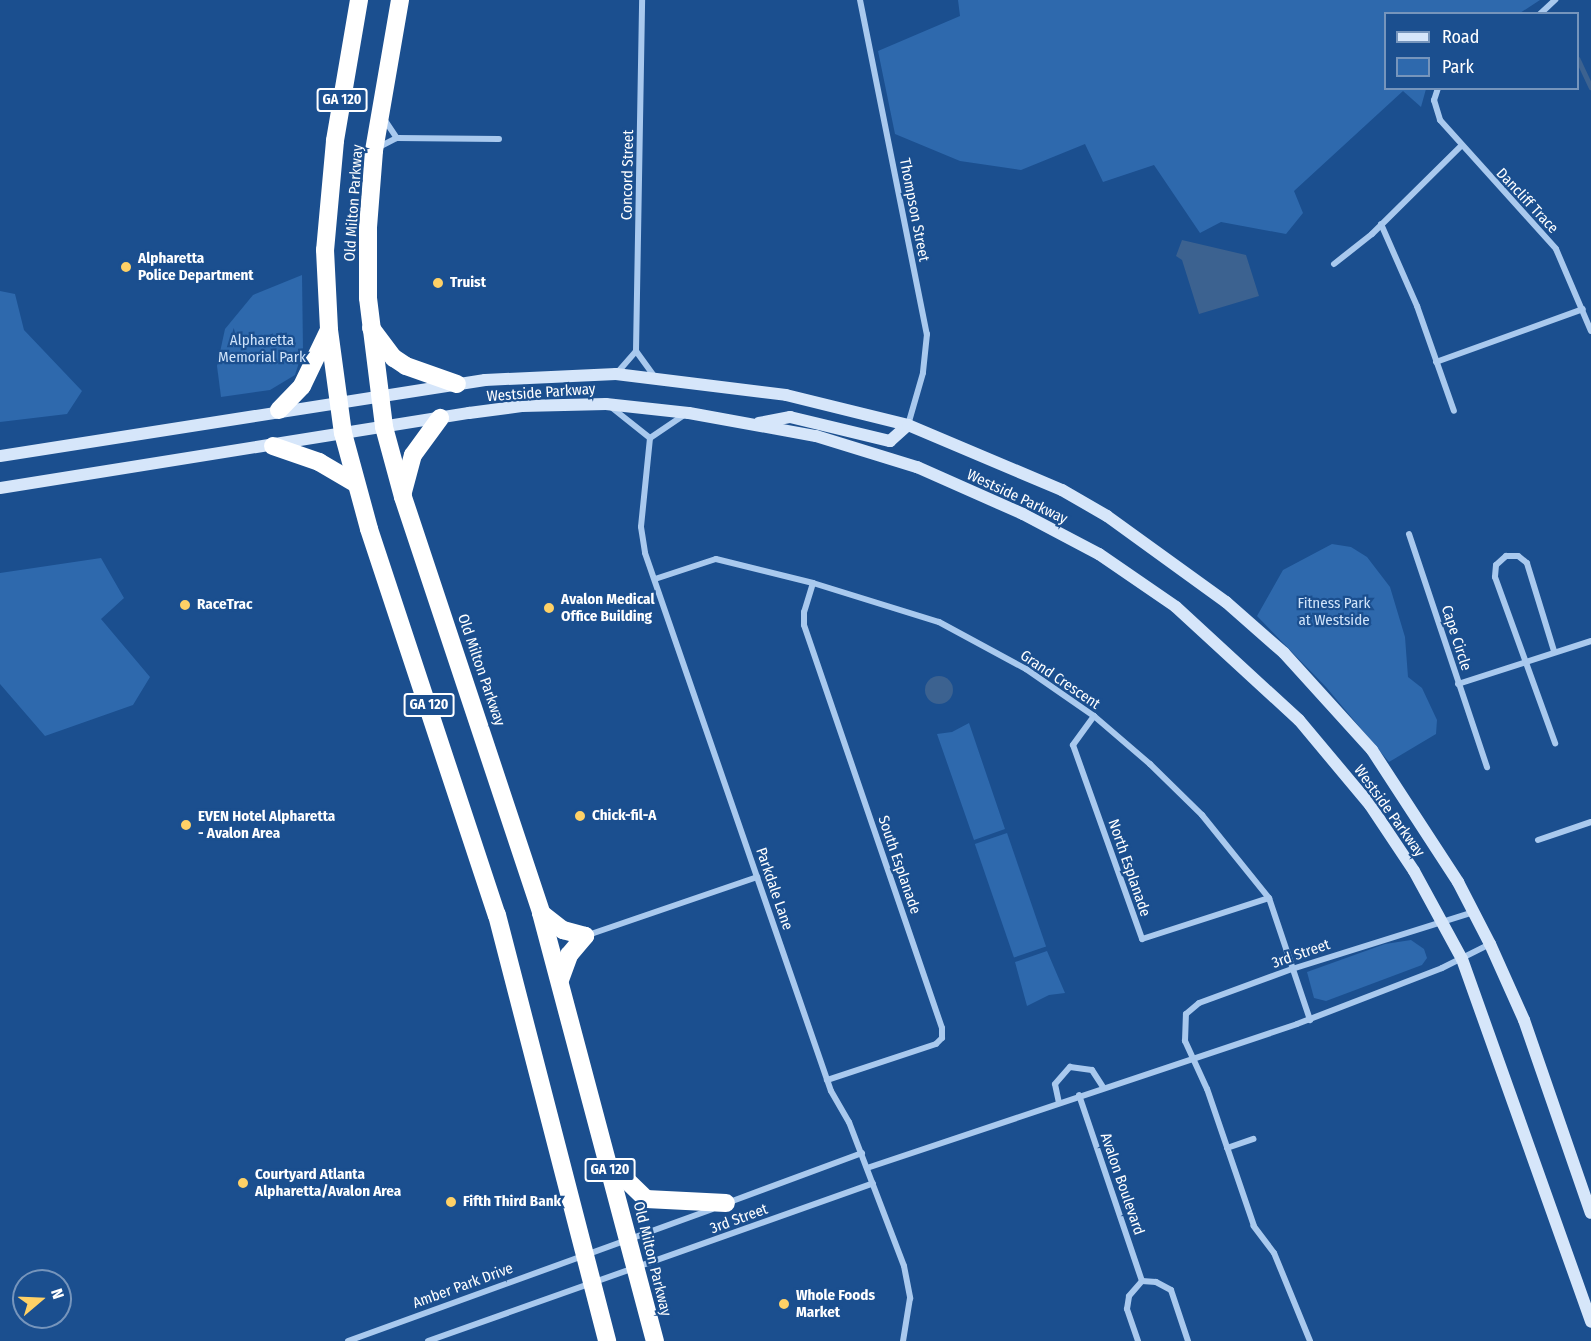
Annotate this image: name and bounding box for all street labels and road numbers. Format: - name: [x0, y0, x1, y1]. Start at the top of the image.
- road number: GA 120: [316, 89, 368, 111]
- street label: Concord Street: [618, 130, 638, 220]
- street label: Old Milton Parkway: [341, 144, 367, 262]
- street label: Thompson Street: [895, 157, 933, 263]
- street label: Dancliff Trace: [1492, 165, 1562, 237]
- street label: Westside Parkway: [486, 380, 596, 406]
- street label: Westside Parkway: [964, 466, 1070, 528]
- street label: Cape Circle: [1437, 603, 1475, 673]
- street label: Old Milton Parkway: [453, 612, 509, 728]
- street label: Grand Crescent: [1017, 647, 1103, 713]
- road number: GA 120: [404, 694, 454, 716]
- street label: Westside Parkway: [1350, 762, 1428, 860]
- street label: South Esplanade: [874, 813, 924, 917]
- street label: North Esplanade: [1104, 817, 1154, 919]
- street label: Parkdale Lane: [752, 846, 796, 932]
- street label: 3rd Street: [1270, 936, 1332, 972]
- street label: Avalon Boulevard: [1096, 1131, 1148, 1237]
- road number: GA 120: [584, 1159, 636, 1181]
- street label: Old Milton Parkway: [629, 1200, 675, 1318]
- street label: 3rd Street: [708, 1200, 770, 1238]
- street label: Amber Park Drive: [410, 1260, 516, 1312]

